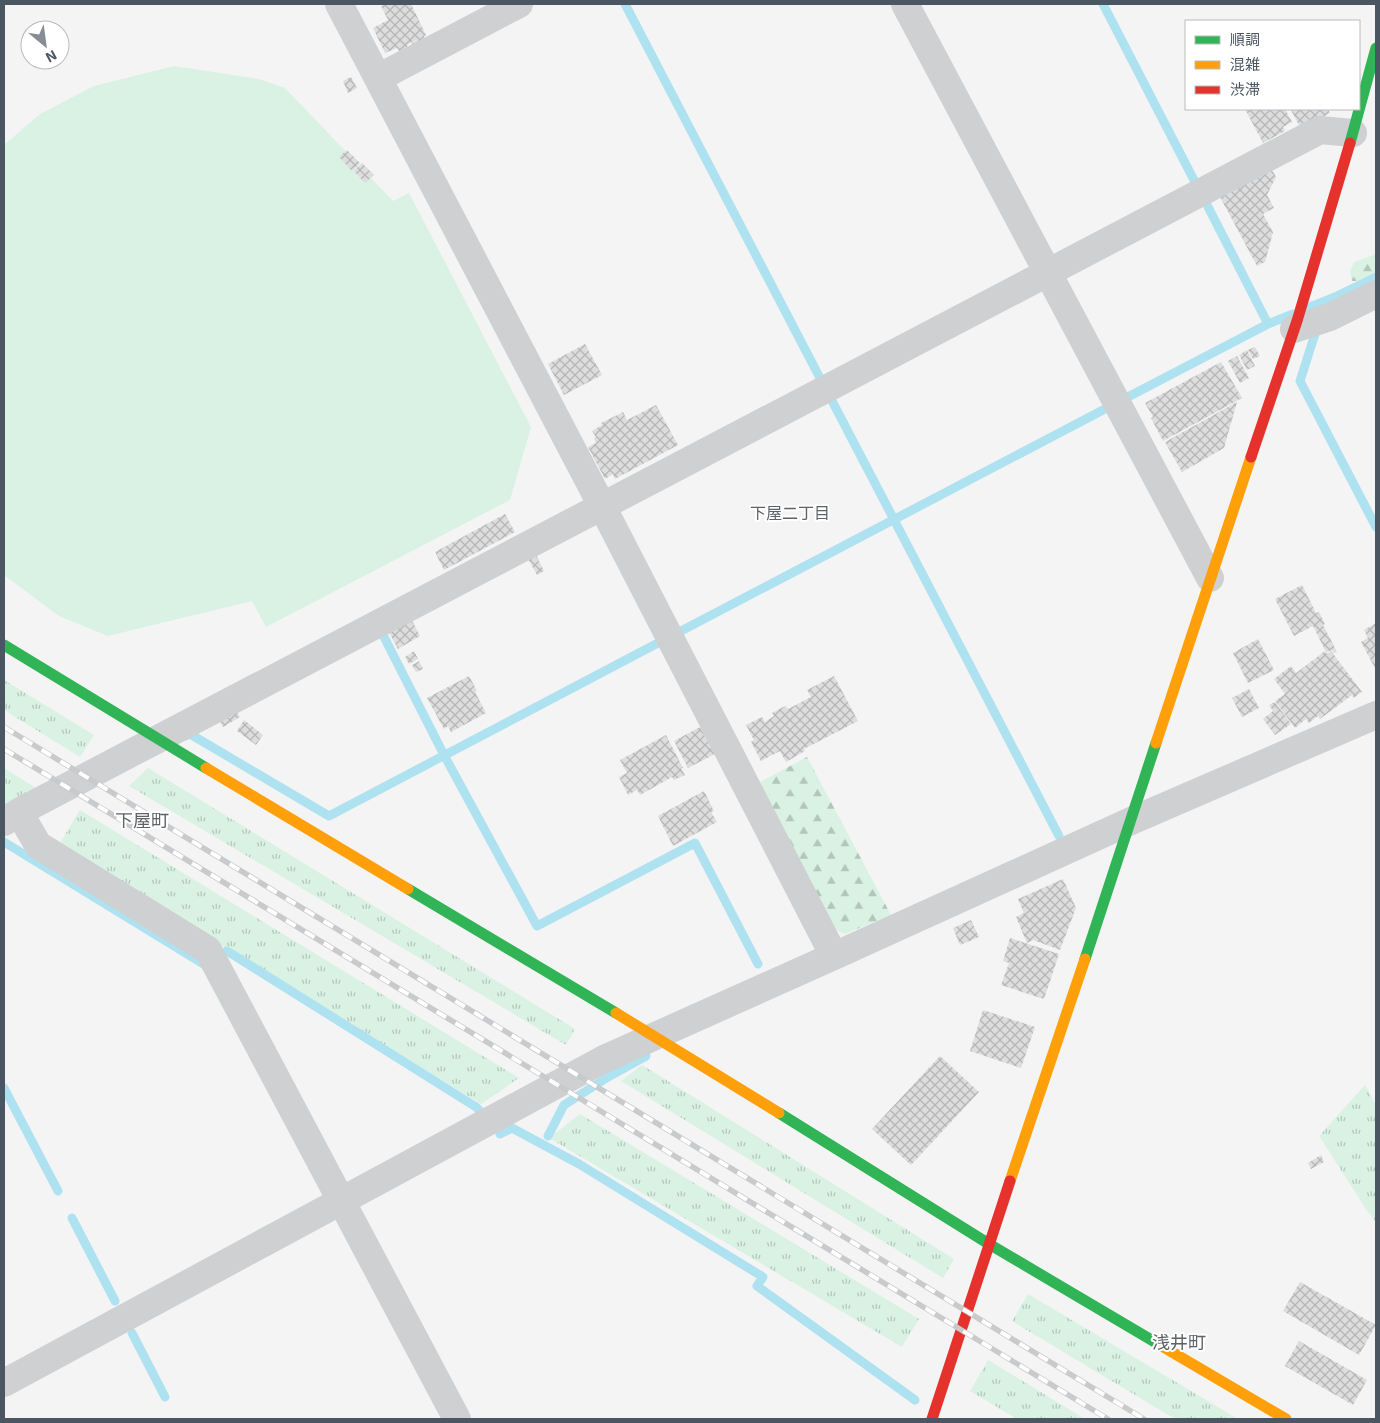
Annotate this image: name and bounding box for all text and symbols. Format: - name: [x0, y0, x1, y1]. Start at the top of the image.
- north arrow: [20, 20, 70, 70]
- legend: [1185, 20, 1360, 110]
- text: 順調: [1230, 30, 1260, 48]
- text: N: [43, 47, 60, 67]
- text: 混雑: [1230, 55, 1260, 73]
- text: 渋滞: [1230, 80, 1260, 98]
- district label: 下屋二丁目: [750, 503, 830, 522]
- district label: 下屋町: [115, 809, 169, 831]
- district label: 浅井町: [1152, 1331, 1206, 1353]

